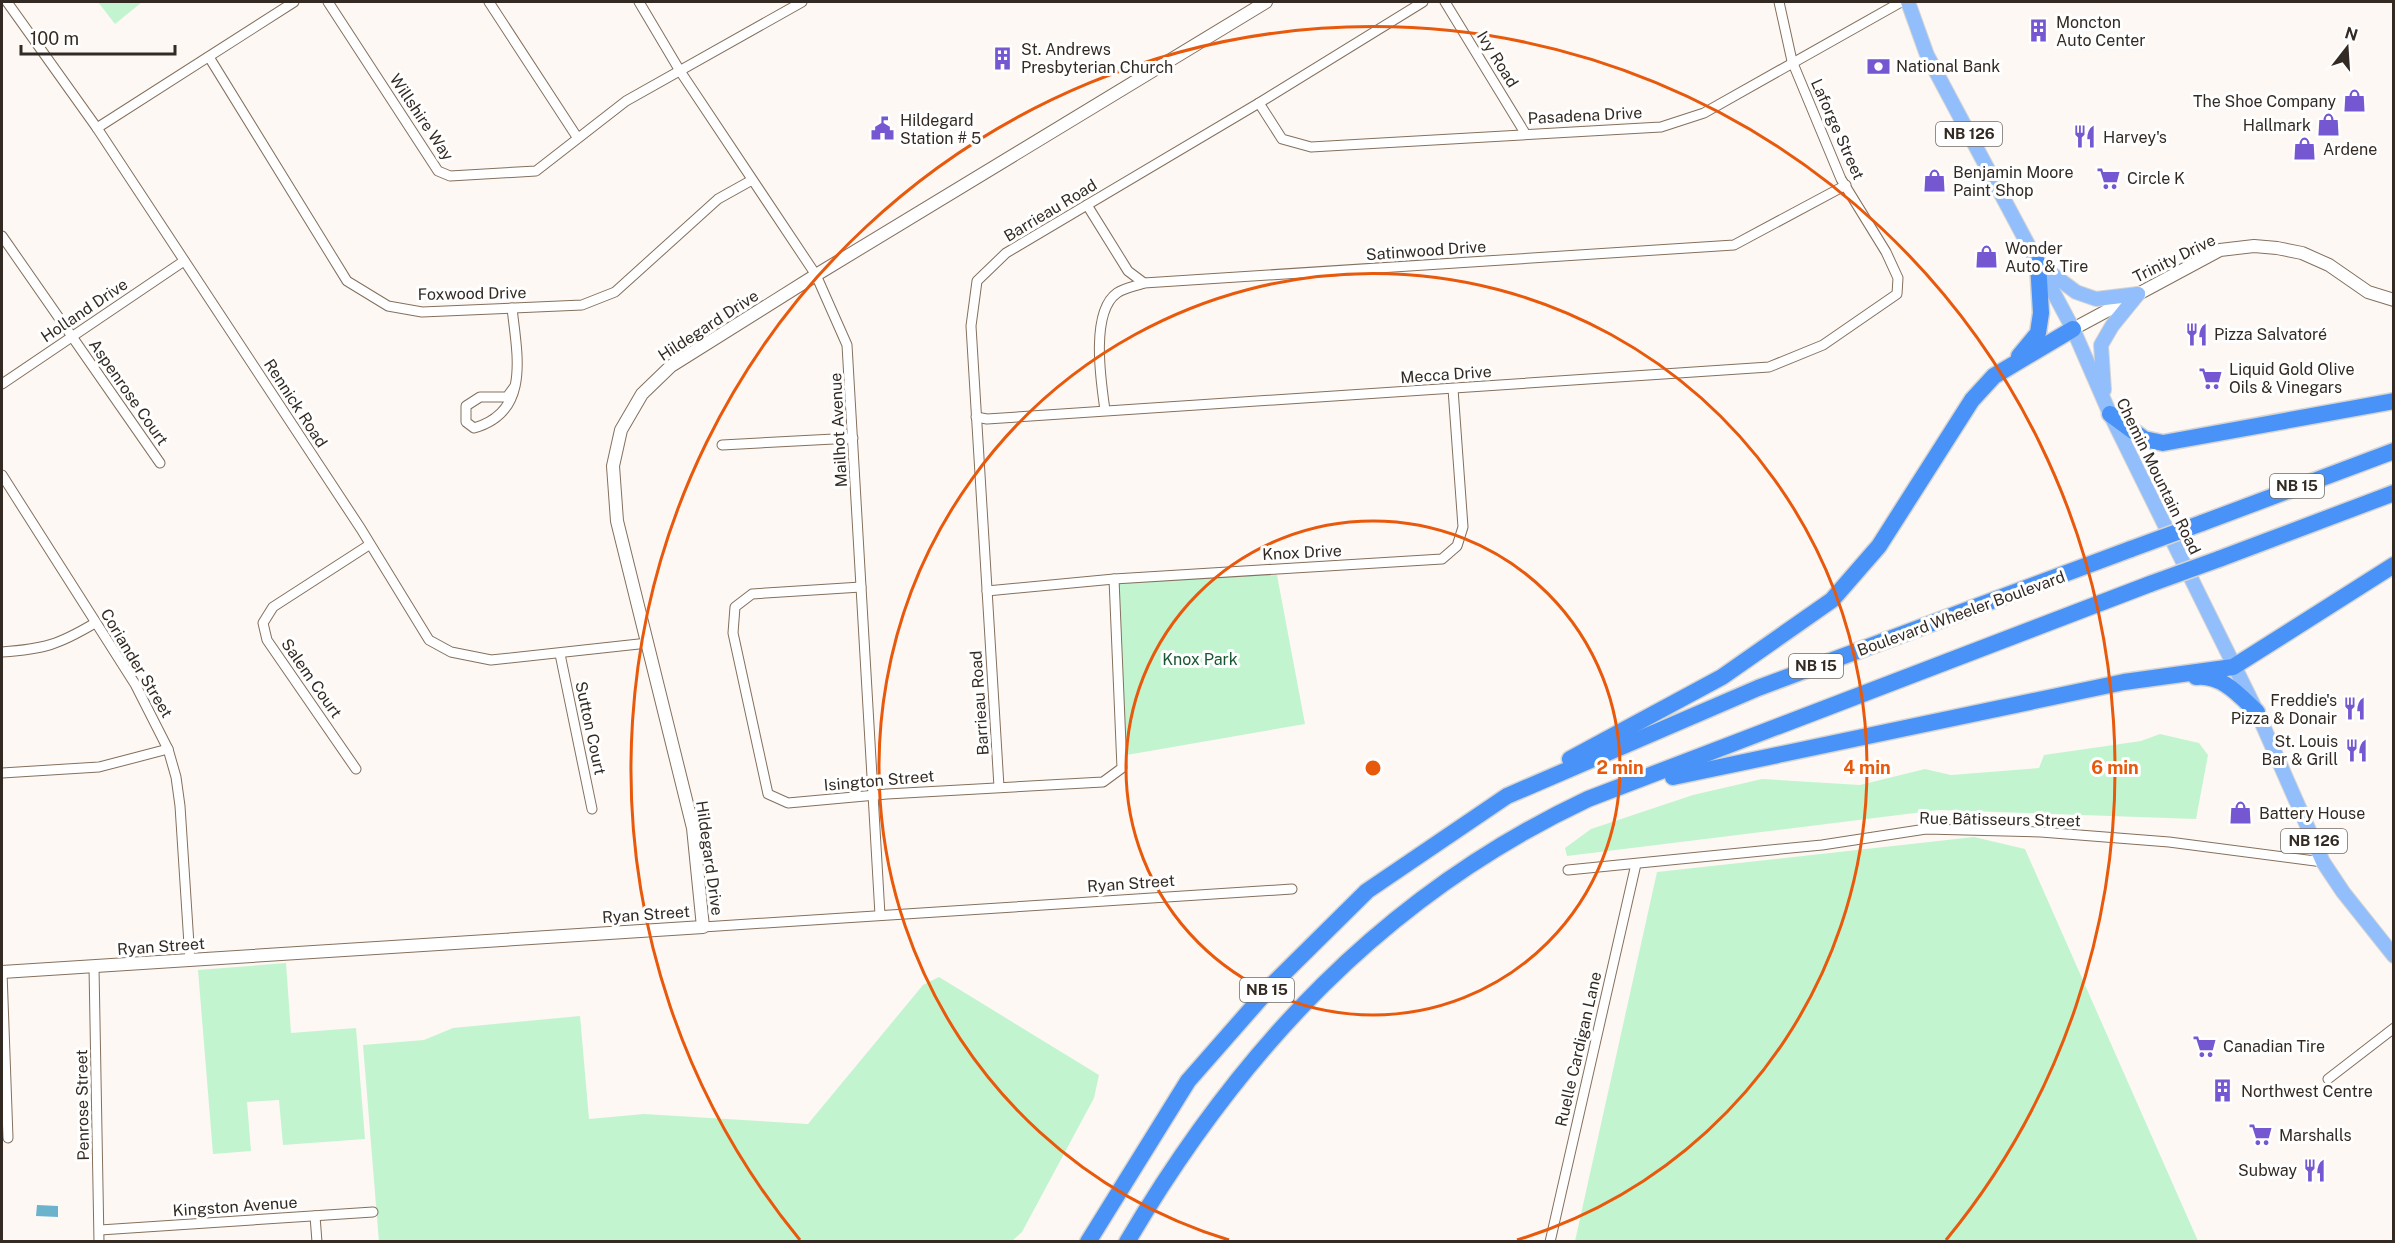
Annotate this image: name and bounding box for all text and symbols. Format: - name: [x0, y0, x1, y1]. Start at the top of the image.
- place label: Moncton Auto Center: [2056, 13, 2146, 50]
- scale bar: [21, 18, 176, 56]
- building icon: Moncton Auto Center: [2025, 18, 2051, 44]
- north arrow: [2317, 18, 2377, 78]
- text: N: [2342, 23, 2360, 45]
- street label: Ivy Road: [1473, 27, 1522, 91]
- text: 100 m: [30, 28, 79, 49]
- place label: St. Andrews Presbyterian Church: [1021, 40, 1173, 77]
- building icon: St. Andrews Presbyterian Church: [990, 45, 1016, 71]
- bank icon: National Bank: [1865, 53, 1891, 79]
- place label: National Bank: [1896, 57, 2000, 76]
- street label: Willshire Way: [386, 70, 458, 164]
- street label: Laforge Street: [1807, 76, 1868, 182]
- shop icon: The Shoe Company: [2341, 88, 2367, 114]
- place label: The Shoe Company: [2193, 92, 2336, 111]
- street label: Pasadena Drive: [1527, 103, 1643, 128]
- place label: Hildegard Station # 5: [900, 111, 981, 148]
- shop icon: Hallmark: [2316, 112, 2342, 138]
- public building icon: Hildegard Station # 5: [869, 116, 895, 142]
- place label: Hallmark: [2243, 116, 2311, 135]
- road number: NB 126: [1936, 122, 2002, 146]
- restaurant icon: Harvey's: [2072, 124, 2098, 150]
- place label: Harvey's: [2103, 128, 2167, 147]
- shop icon: Ardene: [2292, 136, 2318, 162]
- place label: Ardene: [2323, 140, 2377, 159]
- place label: Benjamin Moore Paint Shop: [1953, 163, 2074, 200]
- supermarket icon: Circle K: [2096, 165, 2122, 191]
- shop icon: Benjamin Moore Paint Shop: [1922, 168, 1948, 194]
- place label: Circle K: [2127, 169, 2185, 188]
- street label: Barrieau Road: [1000, 175, 1100, 246]
- street label: Trinity Drive: [2130, 230, 2219, 287]
- street label: Satinwood Drive: [1365, 237, 1487, 264]
- place label: Wonder Auto & Tire: [2005, 239, 2088, 276]
- shop icon: Wonder Auto & Tire: [1974, 244, 2000, 270]
- street label: Holland Drive: [37, 274, 131, 346]
- street label: Foxwood Drive: [417, 283, 527, 304]
- street label: Hildegard Drive: [655, 286, 762, 365]
- restaurant icon: Pizza Salvatoré: [2183, 321, 2209, 347]
- place label: Pizza Salvatoré: [2214, 325, 2327, 344]
- street label: Aspenrose Court: [85, 336, 172, 449]
- street label: Rennick Road: [260, 356, 331, 451]
- place label: Liquid Gold Olive Oils & Vinegars: [2229, 360, 2355, 397]
- street label: Mecca Drive: [1400, 362, 1492, 387]
- supermarket icon: Liquid Gold Olive Oils & Vinegars: [2198, 365, 2224, 391]
- street label: Mailhot Avenue: [826, 372, 851, 488]
- street label: Chemin Mountain Road: [2112, 395, 2205, 558]
- road number: NB 15: [2270, 474, 2324, 498]
- street label: Knox Drive: [1262, 541, 1342, 564]
- street label: Boulevard Wheeler Boulevard: [1855, 567, 2068, 660]
- street label: Coriander Street: [97, 605, 177, 721]
- street label: Salem Court: [277, 635, 346, 722]
- street label: Barrieau Road: [966, 650, 993, 756]
- park label: Knox Park: [1162, 650, 1238, 669]
- road number: NB 15: [1789, 654, 1843, 678]
- street label: Sutton Court: [571, 680, 610, 777]
- place label: Freddie's Pizza & Donair: [2231, 691, 2337, 728]
- restaurant icon: Freddie's Pizza & Donair: [2342, 696, 2368, 722]
- place label: St. Louis Bar & Grill: [2262, 732, 2338, 769]
- restaurant icon: St. Louis Bar & Grill: [2343, 737, 2369, 763]
- text: 2 min: [1596, 757, 1644, 778]
- text: 4 min: [1843, 757, 1891, 778]
- text: 6 min: [2091, 757, 2139, 778]
- centre of rings: [1363, 758, 1383, 778]
- street label: Isington Street: [823, 766, 935, 795]
- street label: Hildegard Drive: [692, 799, 727, 917]
- shop icon: Battery House: [2228, 800, 2254, 826]
- place label: Battery House: [2259, 804, 2365, 823]
- street label: Rue Bâtisseurs Street: [1919, 809, 2081, 830]
- road number: NB 126: [2281, 829, 2347, 853]
- street label: Ryan Street: [1087, 871, 1176, 896]
- street label: Ryan Street: [602, 902, 691, 927]
- street label: Ryan Street: [117, 934, 206, 959]
- street label: Ruelle Cardigan Lane: [1551, 970, 1606, 1128]
- road number: NB 15: [1240, 978, 1294, 1002]
- supermarket icon: Canadian Tire: [2192, 1033, 2218, 1059]
- place label: Canadian Tire: [2223, 1037, 2325, 1056]
- street label: Penrose Street: [72, 1049, 93, 1161]
- building icon: Northwest Centre: [2210, 1078, 2236, 1104]
- place label: Northwest Centre: [2241, 1082, 2373, 1101]
- supermarket icon: Marshalls: [2248, 1122, 2274, 1148]
- place label: Marshalls: [2279, 1126, 2352, 1145]
- restaurant icon: Subway: [2302, 1157, 2328, 1183]
- place label: Subway: [2238, 1161, 2297, 1180]
- street label: Kingston Avenue: [172, 1193, 298, 1220]

